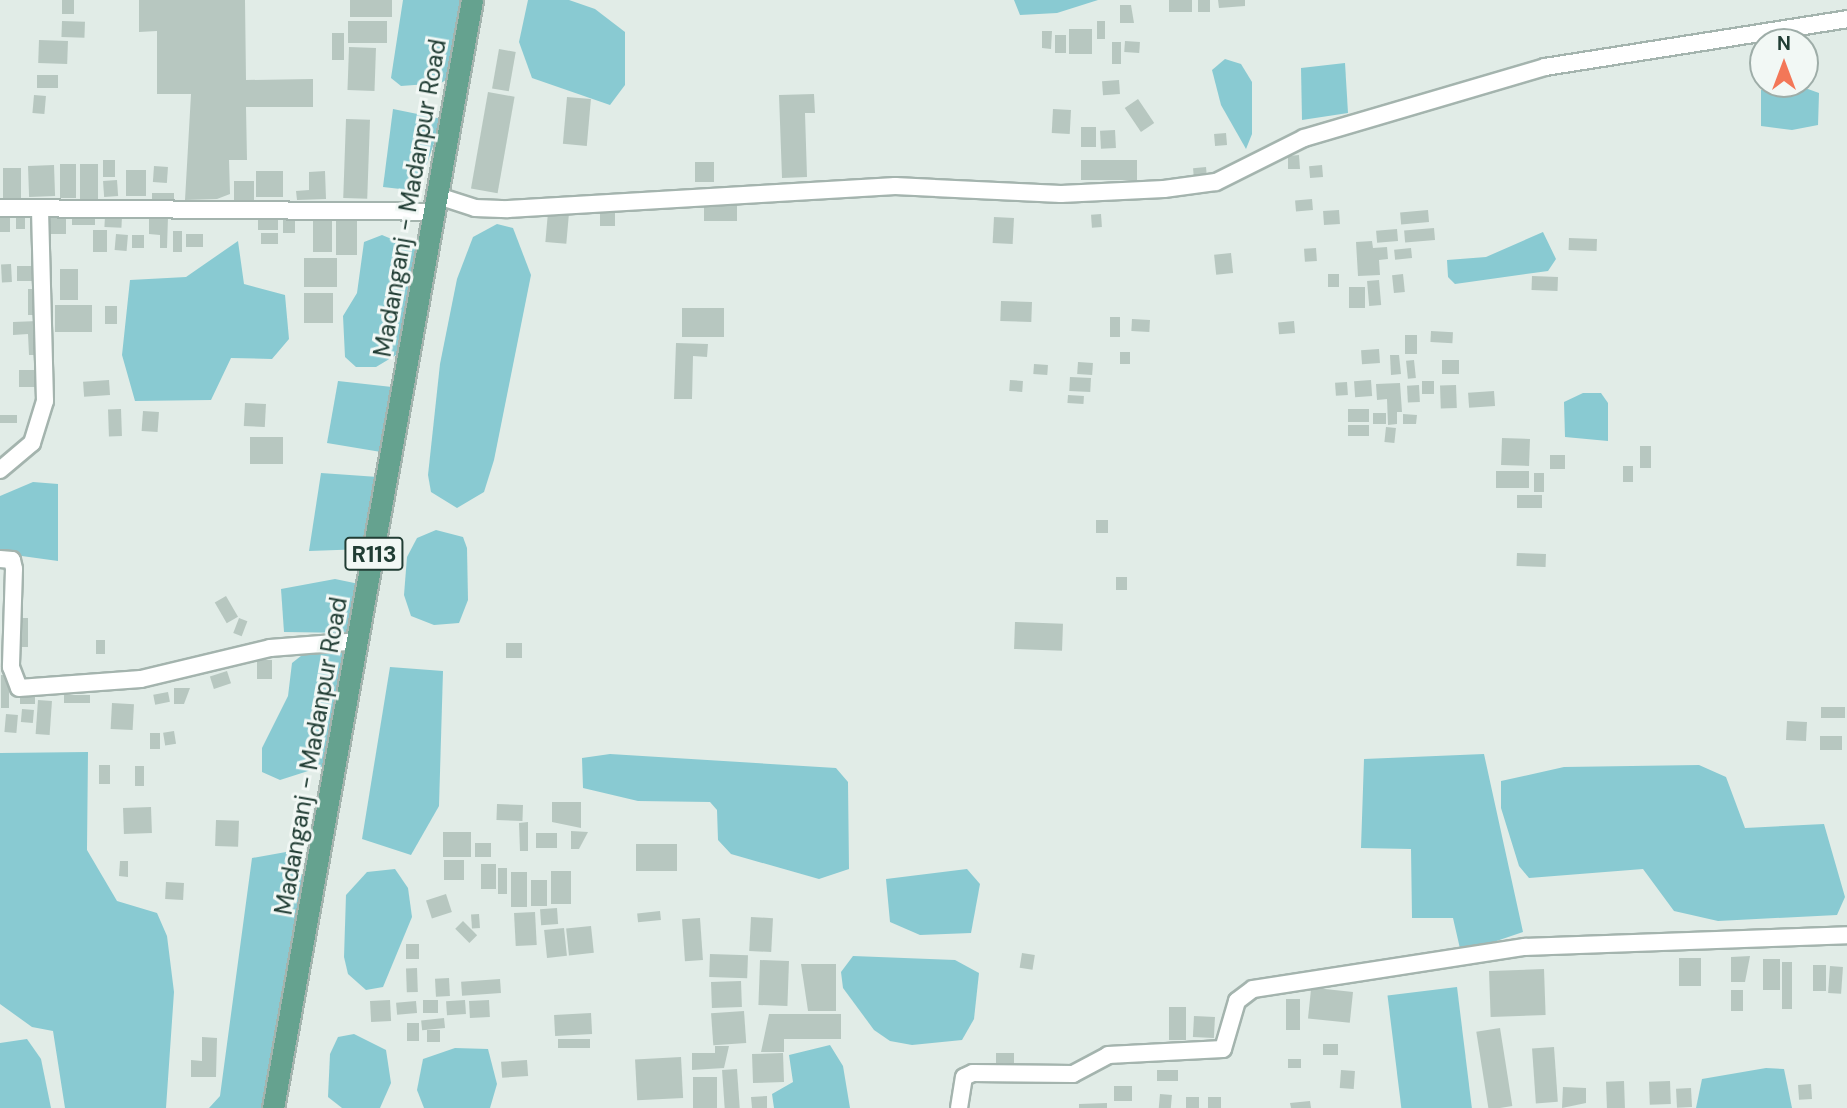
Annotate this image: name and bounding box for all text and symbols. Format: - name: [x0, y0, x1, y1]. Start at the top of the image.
- north arrow: [1749, 28, 1819, 98]
- text: N: [1777, 31, 1791, 56]
- street label: Madanganj - Madanpur Road: [368, 37, 452, 359]
- road number: R113: [344, 534, 404, 574]
- street label: Madanganj - Madanpur Road: [269, 595, 353, 917]

